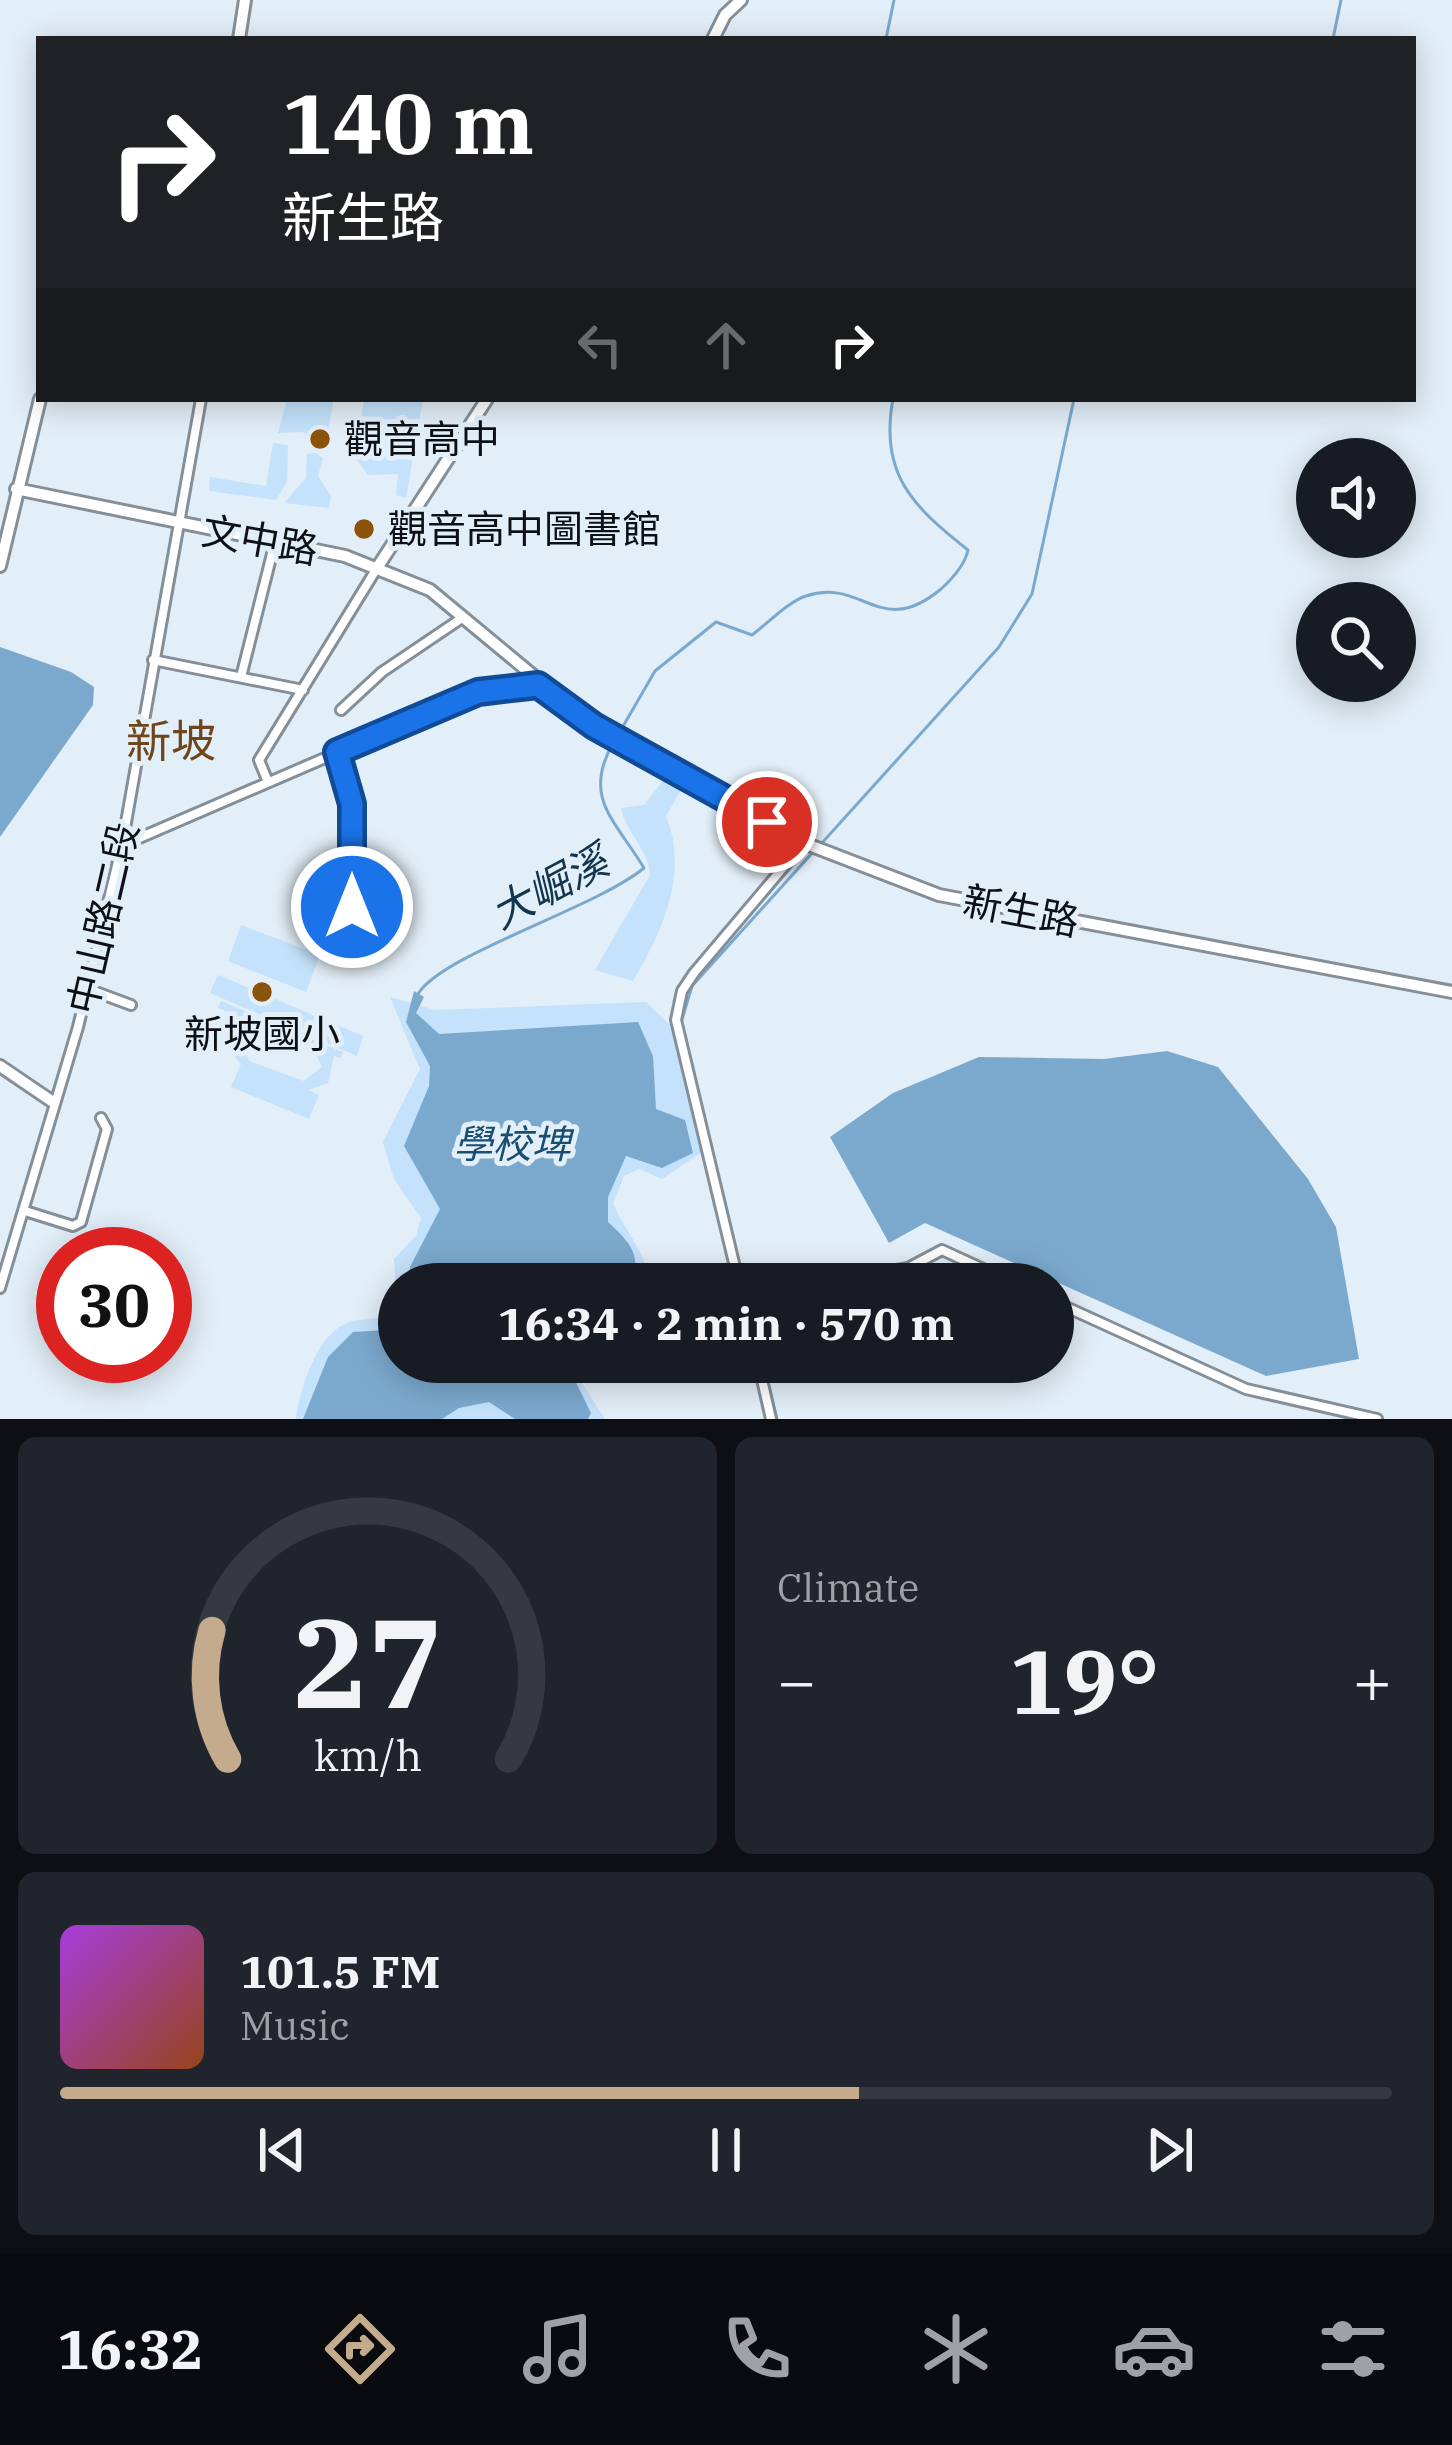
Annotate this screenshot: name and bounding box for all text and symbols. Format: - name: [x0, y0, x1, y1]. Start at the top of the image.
- text: 140 m: [282, 68, 534, 177]
- icon: right: [84, 84, 240, 240]
- text: 新生路: [282, 182, 444, 252]
- icon: left: [567, 312, 633, 378]
- icon: ahead: [693, 312, 759, 378]
- icon: right: [819, 312, 885, 378]
- place label: 觀音高中: [344, 413, 500, 464]
- marker: 觀音高中: [307, 426, 333, 452]
- map controls: [1296, 438, 1416, 702]
- button: sound: [1296, 438, 1416, 558]
- place label: 觀音高中圖書館: [388, 503, 661, 554]
- street label: 文中路: [198, 504, 322, 575]
- marker: 觀音高中圖書館: [351, 516, 377, 542]
- button: search: [1296, 582, 1416, 702]
- district label: 新坡: [126, 711, 216, 769]
- pin: [716, 771, 818, 873]
- icon: arrive: [734, 789, 800, 855]
- street label: 中山路二段: [56, 817, 149, 1019]
- water label: 大崛溪: [480, 830, 622, 940]
- position arrow: [289, 844, 415, 970]
- street label: 新生路: [959, 874, 1083, 947]
- marker: 新坡國小: [249, 979, 275, 1005]
- place label: 新坡國小: [184, 1008, 340, 1059]
- park label: 學校埤: [453, 1118, 574, 1169]
- speed limit sign: 30: [36, 1227, 192, 1383]
- text: 16:34 · 2 min · 570 m: [498, 1294, 954, 1352]
- text: Climate: [777, 1562, 919, 1613]
- text: 27: [293, 1580, 442, 1742]
- text: 19°: [1009, 1622, 1160, 1739]
- text: −: [777, 1637, 817, 1723]
- text: +: [1352, 1637, 1392, 1723]
- text: km/h: [313, 1726, 422, 1782]
- text: 101.5 FM: [240, 1942, 440, 2000]
- text: Music: [240, 2000, 350, 2051]
- icon: previous: [249, 2117, 315, 2183]
- icon: pause: [693, 2117, 759, 2183]
- icon: next: [1137, 2117, 1203, 2183]
- icon: directions: [318, 2307, 402, 2391]
- icon: music: [516, 2307, 600, 2391]
- icon: phone: [715, 2307, 799, 2391]
- icon: climate: [914, 2307, 998, 2391]
- icon: car: [1112, 2307, 1196, 2391]
- icon: filters: [1311, 2307, 1395, 2391]
- text: 16:32: [57, 2314, 203, 2384]

